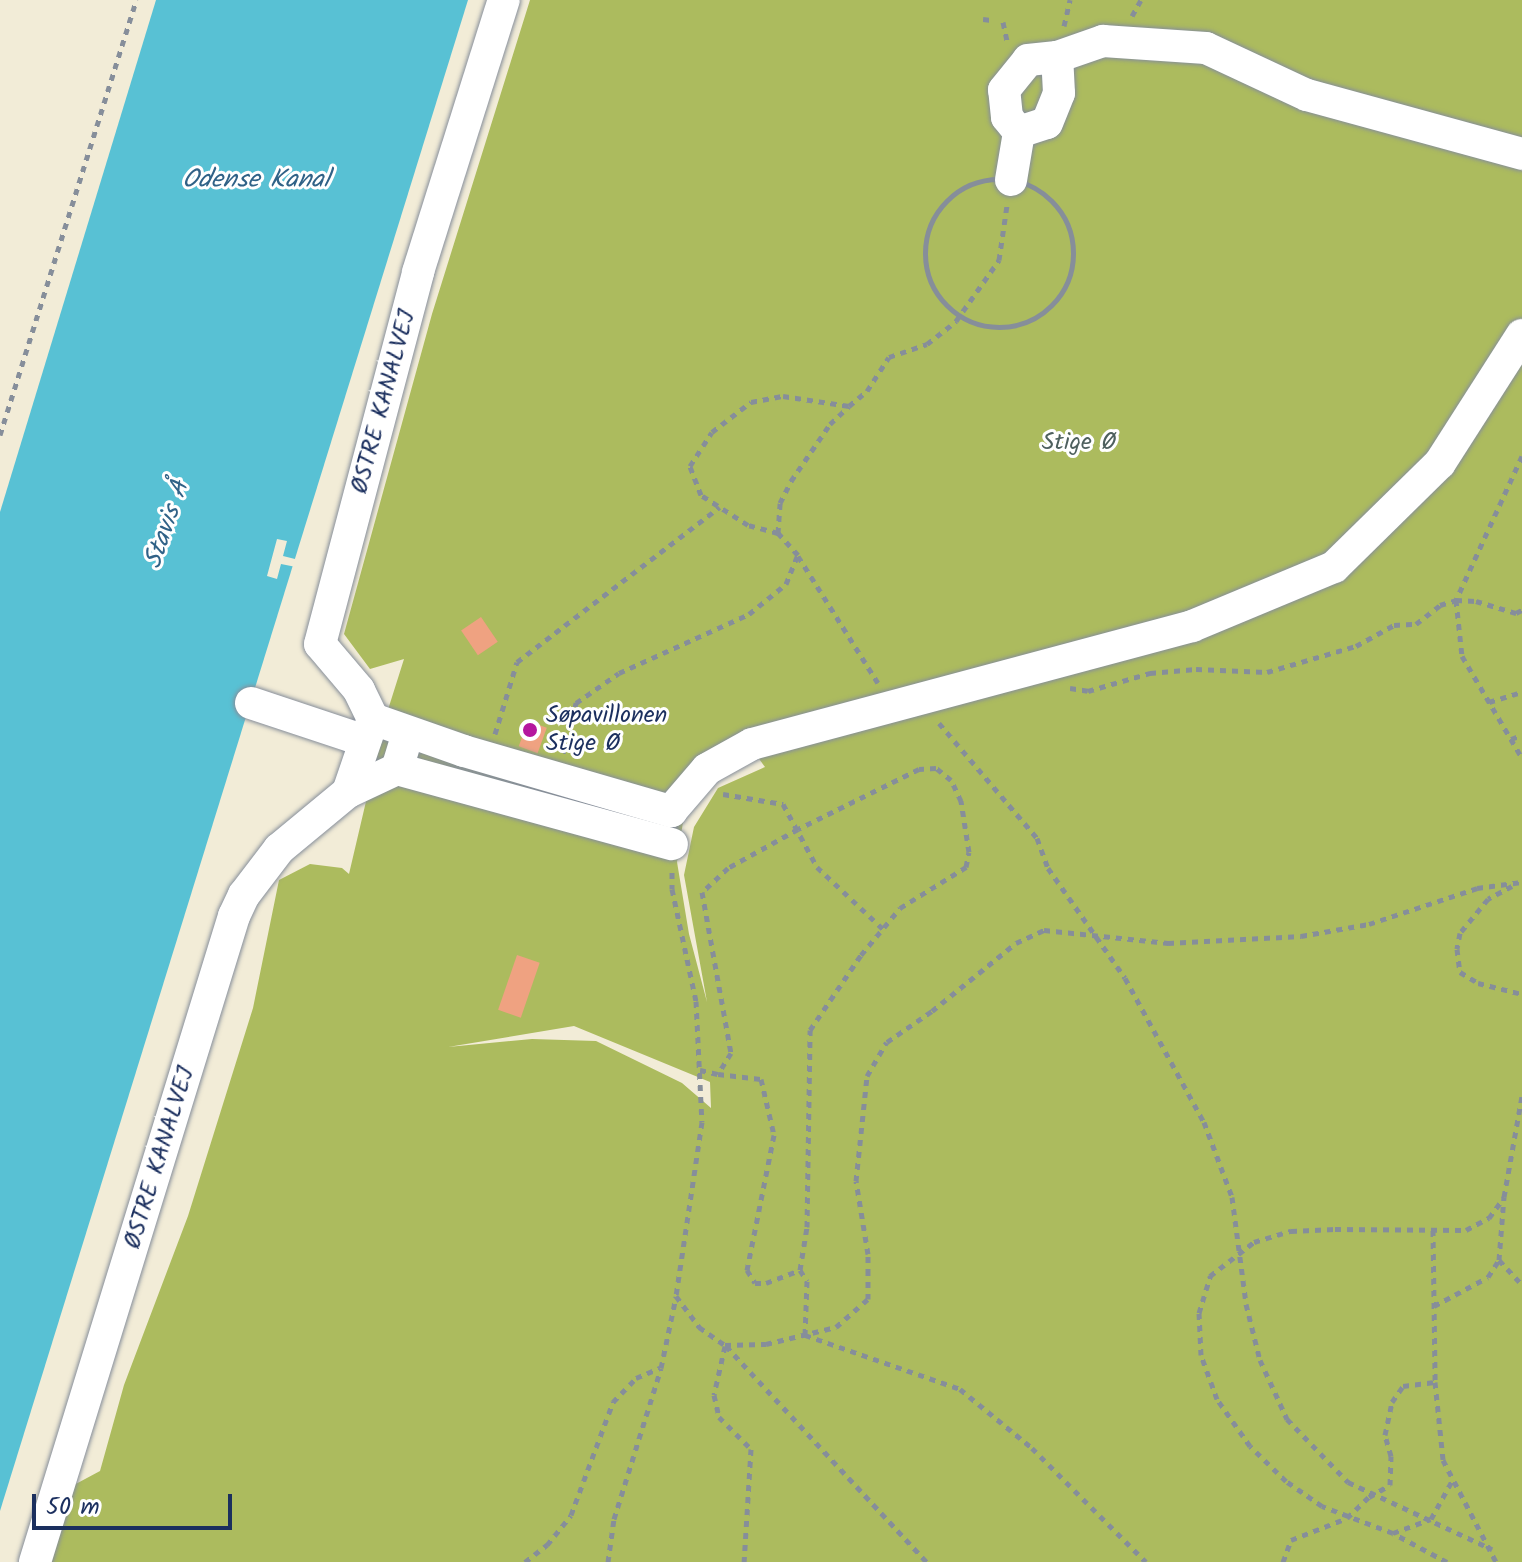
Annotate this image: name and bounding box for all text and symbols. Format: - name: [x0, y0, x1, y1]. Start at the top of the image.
- water label: Odense Kanal: [182, 165, 330, 197]
- street label: ØSTRE KANALVEJ: [346, 307, 422, 497]
- park label: Stige Ø: [1042, 429, 1116, 457]
- water label: Stavis Å: [139, 477, 197, 573]
- place label: Søpavillonen Stige Ø: [546, 702, 667, 758]
- marker: Søpavillonen Stige Ø: [521, 721, 539, 739]
- street label: ØSTRE KANALVEJ: [119, 1064, 201, 1252]
- scale bar: [36, 1478, 236, 1528]
- text: 50 m: [46, 1488, 100, 1527]

